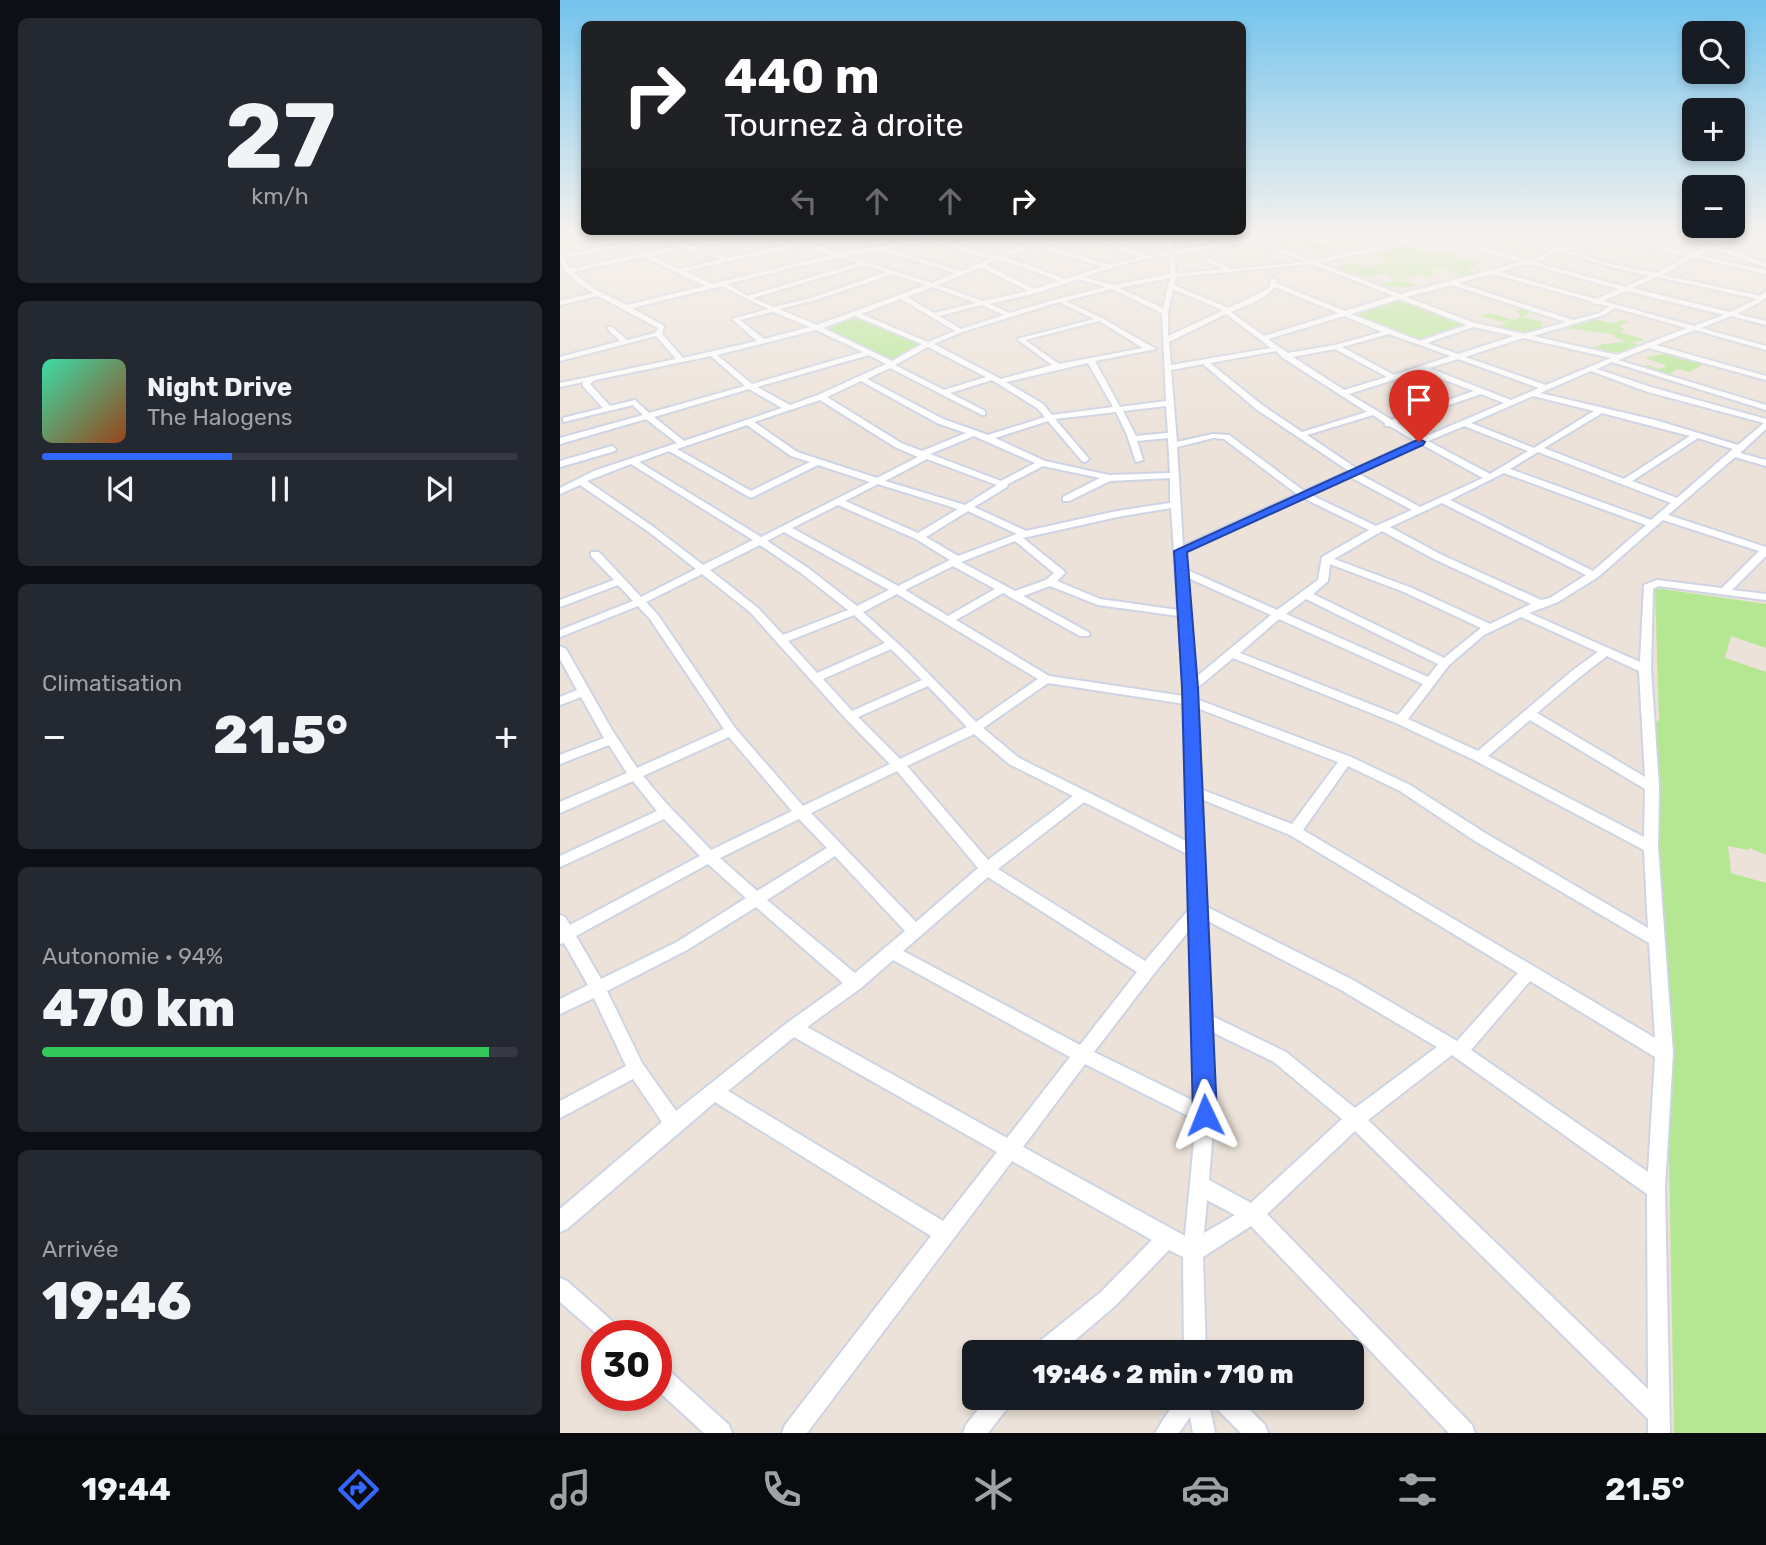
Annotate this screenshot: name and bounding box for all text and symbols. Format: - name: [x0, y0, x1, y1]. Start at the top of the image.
- map controls: [1682, 21, 1745, 238]
- button: search: [1682, 21, 1745, 84]
- text: 440 m: [724, 47, 880, 105]
- icon: right: [609, 49, 700, 140]
- text: 27: [224, 82, 336, 190]
- button: +: [1682, 98, 1745, 161]
- text: Tournez à droite: [724, 106, 964, 144]
- button: −: [1682, 175, 1745, 238]
- text: km/h: [251, 182, 309, 210]
- icon: left: [785, 182, 823, 220]
- icon: ahead: [858, 182, 896, 220]
- icon: ahead: [931, 182, 969, 220]
- icon: right: [1004, 182, 1042, 220]
- pin: [1389, 370, 1449, 442]
- text: Night Drive: [147, 372, 292, 403]
- icon: arrive: [1400, 381, 1438, 419]
- text: The Halogens: [147, 403, 293, 431]
- icon: previous: [102, 470, 140, 508]
- icon: pause: [261, 470, 299, 508]
- icon: next: [420, 470, 458, 508]
- text: Climatisation: [42, 669, 182, 697]
- text: 21.5°: [213, 704, 348, 766]
- text: −: [42, 713, 67, 759]
- text: +: [494, 713, 518, 759]
- text: Autonomie · 94%: [42, 942, 223, 970]
- text: 470 km: [42, 977, 235, 1039]
- position arrow: [1168, 1078, 1242, 1152]
- text: Arrivée: [42, 1235, 119, 1263]
- text: 19:46: [42, 1270, 192, 1332]
- speed limit sign: 30: [581, 1320, 672, 1411]
- text: 19:46 · 2 min · 710 m: [1032, 1359, 1294, 1390]
- icon: directions: [334, 1465, 383, 1514]
- icon: music: [546, 1465, 595, 1514]
- icon: phone: [757, 1465, 806, 1514]
- icon: climate: [969, 1465, 1018, 1514]
- icon: car: [1181, 1465, 1230, 1514]
- icon: filters: [1393, 1465, 1442, 1514]
- text: 19:44: [81, 1470, 171, 1508]
- text: 21.5°: [1605, 1470, 1685, 1508]

